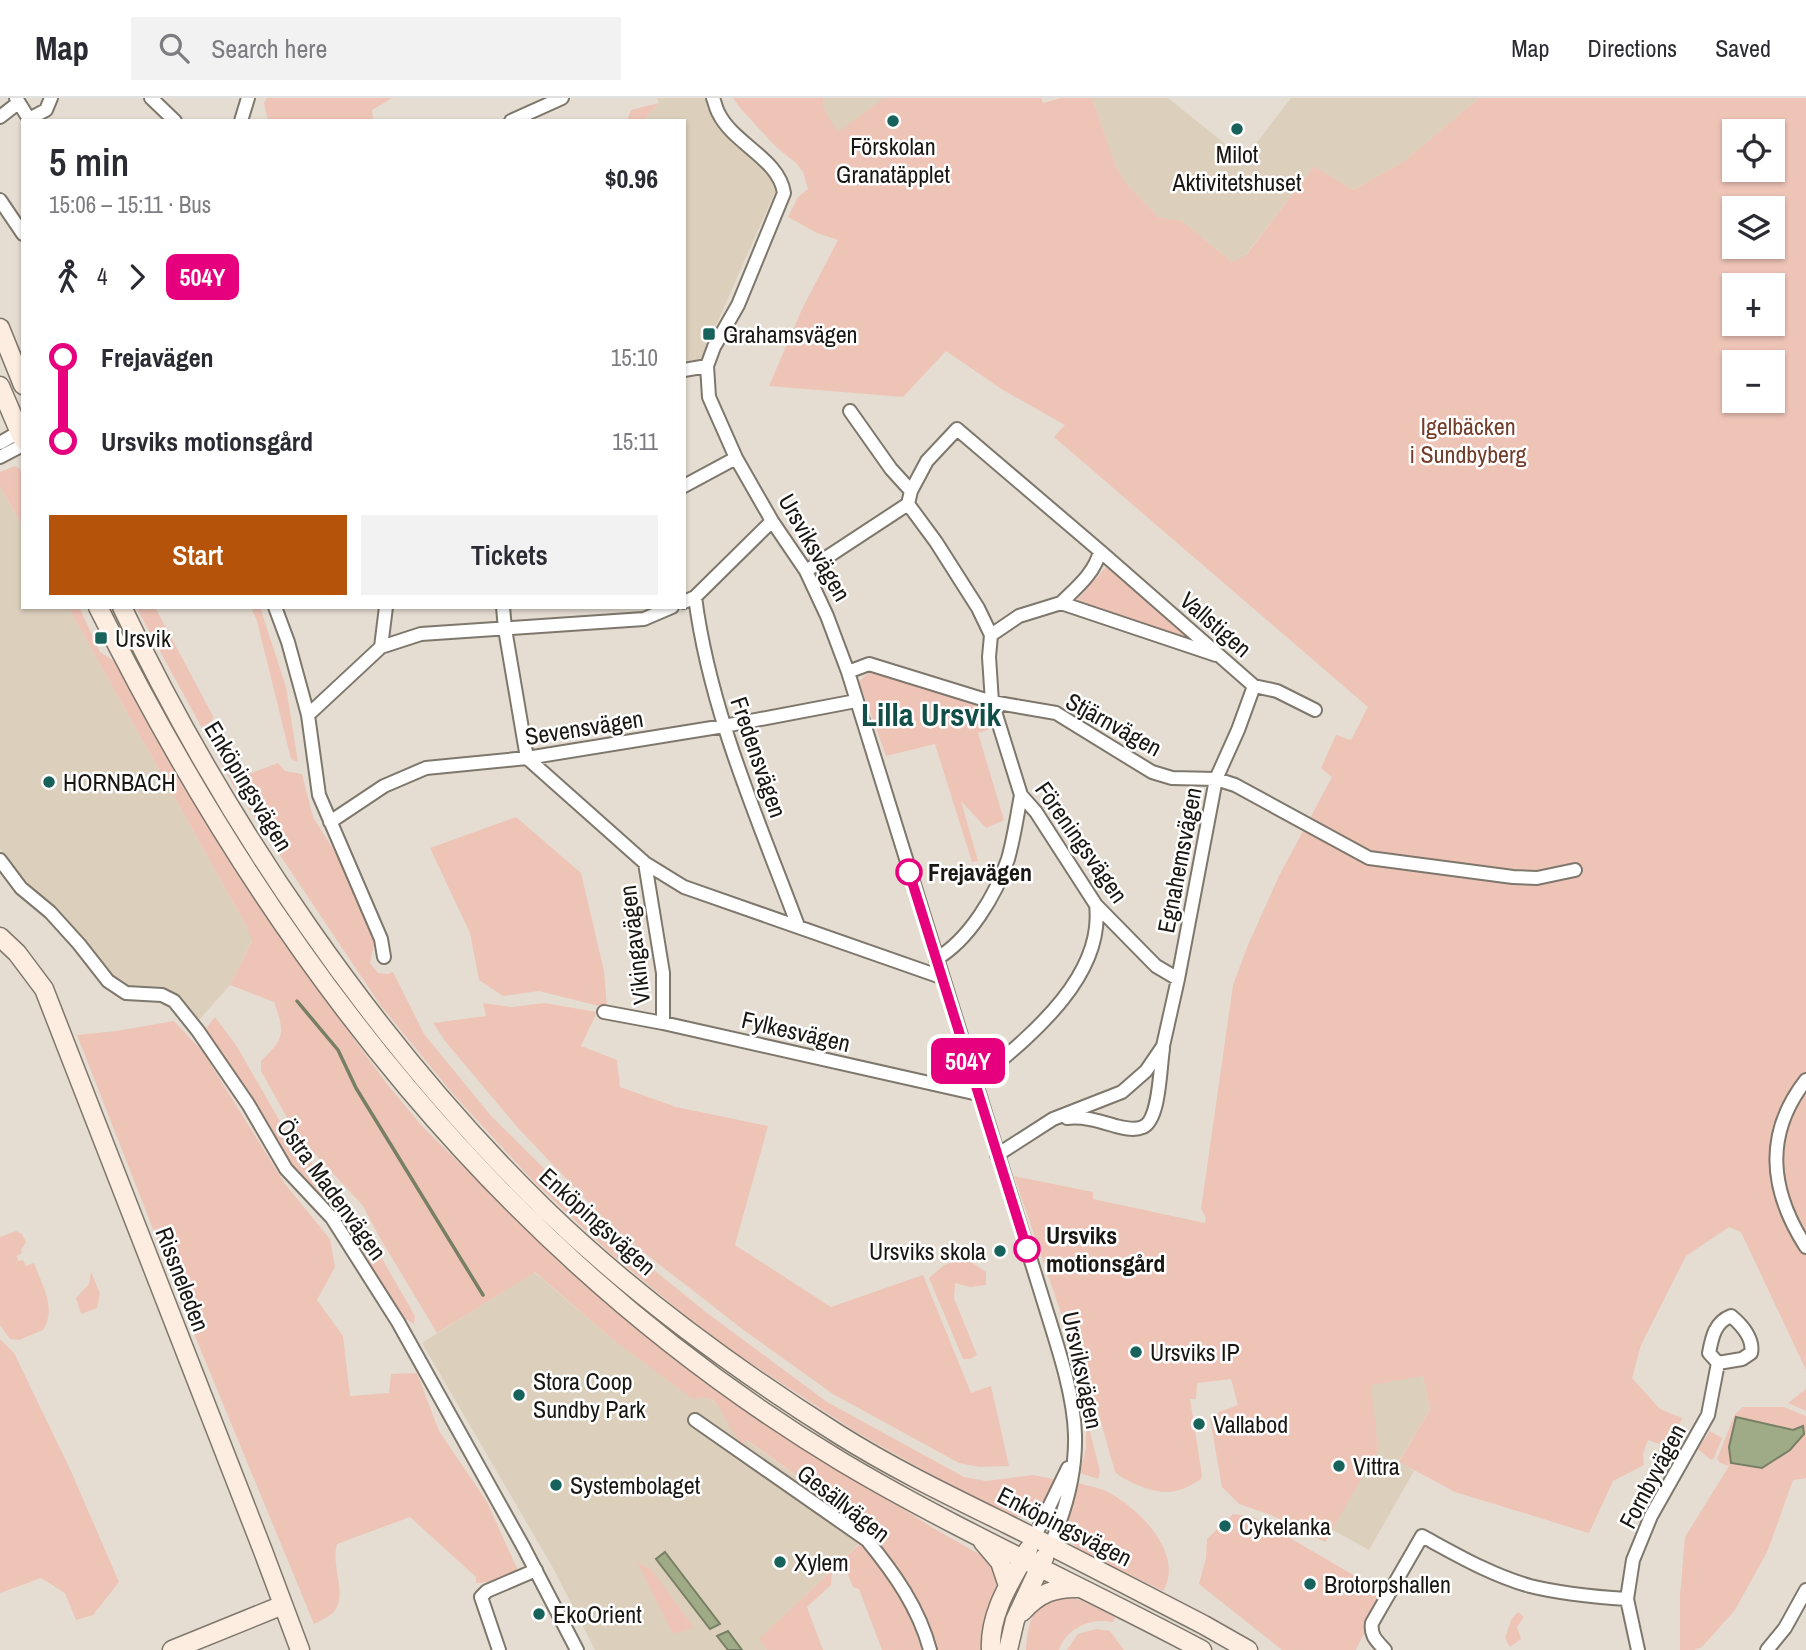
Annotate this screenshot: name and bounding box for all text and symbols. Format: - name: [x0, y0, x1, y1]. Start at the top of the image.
- search box: [131, 17, 621, 80]
- text: Map: [35, 26, 89, 70]
- icon: search: [155, 29, 193, 67]
- text: Search here: [211, 31, 327, 66]
- text: Map: [1511, 32, 1549, 64]
- text: Directions: [1587, 32, 1677, 64]
- text: Saved: [1715, 32, 1771, 64]
- marker: Förskolan Granatäpplet: [885, 113, 901, 129]
- map controls: [1722, 119, 1785, 413]
- button: locate: [1722, 119, 1785, 182]
- marker: Milot Aktivitetshuset: [1229, 121, 1245, 137]
- place label: Förskolan Granatäpplet: [836, 130, 950, 190]
- text: 5 min: [49, 137, 129, 188]
- place label: Milot Aktivitetshuset: [1171, 138, 1302, 198]
- text: $0.96: [605, 161, 658, 196]
- text: 15:06 – 15:11 · Bus: [49, 189, 211, 220]
- button: layers: [1722, 196, 1785, 259]
- icon: walk: [49, 258, 87, 296]
- icon: forward: [118, 258, 156, 296]
- text: 4: [97, 261, 108, 292]
- text: 504Y: [180, 261, 225, 293]
- button: +: [1722, 273, 1785, 336]
- place label: Grahamsvägen: [723, 318, 858, 350]
- marker: Grahamsvägen: [701, 326, 717, 342]
- text: Frejavägen: [101, 340, 214, 375]
- text: 15:10: [611, 342, 658, 373]
- button: −: [1722, 350, 1785, 413]
- park label: Igelbäcken i Sundbyberg: [1409, 410, 1527, 470]
- text: Ursviks motionsgård: [101, 424, 313, 459]
- text: 15:11: [612, 426, 658, 457]
- street label: Ursviksvägen: [771, 487, 859, 607]
- button: Start: [49, 515, 347, 595]
- button: Tickets: [361, 515, 658, 595]
- street label: Vallstigen: [1173, 584, 1259, 664]
- place label: Ursvik: [115, 622, 171, 654]
- marker: Ursvik: [93, 630, 109, 646]
- street label: Stjärnvägen: [1060, 685, 1168, 763]
- street label: Fredensvägen: [723, 692, 795, 822]
- district label: Lilla Ursvik: [861, 693, 1001, 736]
- street label: Sevensvägen: [523, 702, 645, 752]
- street label: Enköpingsvägen: [198, 715, 300, 857]
- place label: HORNBACH: [63, 766, 176, 798]
- marker: HORNBACH: [41, 774, 57, 790]
- street label: Föreningsvägen: [1028, 775, 1136, 909]
- street label: Egnahemsvägen: [1149, 784, 1209, 936]
- place label: Frejavägen: [928, 856, 1032, 888]
- marker: Frejavägen: [896, 859, 922, 885]
- street label: Vikingavägen: [611, 883, 657, 1007]
- street label: Fylkesvägen: [739, 1003, 853, 1059]
- line badge: 504Y: [919, 1038, 1017, 1084]
- text: 504Y: [945, 1045, 991, 1077]
- street label: Östra Madenvägen: [270, 1112, 394, 1266]
- street label: Enköpingsvägen: [533, 1160, 663, 1282]
- place label: Ursviks motionsgård: [1046, 1219, 1165, 1279]
- street label: Rissneleden: [148, 1222, 218, 1336]
- place label: Ursviks skola: [869, 1235, 986, 1267]
- marker: Ursviks motionsgård: [1014, 1236, 1040, 1262]
- marker: Ursviks skola: [992, 1243, 1008, 1259]
- street label: Ursviksvägen: [1055, 1308, 1111, 1432]
- place label: Ursviks IP: [1150, 1336, 1240, 1368]
- marker: Ursviks IP: [1128, 1344, 1144, 1360]
- place label: Stora Coop Sundby Park: [533, 1365, 646, 1425]
- marker: Stora Coop Sundby Park: [511, 1387, 527, 1403]
- place label: Vallabod: [1213, 1408, 1288, 1440]
- marker: Vallabod: [1191, 1416, 1207, 1432]
- street label: Fornbyvägen: [1611, 1418, 1693, 1534]
- place label: Vittra: [1353, 1450, 1400, 1482]
- street label: Gesällvägen: [791, 1457, 897, 1549]
- marker: Vittra: [1331, 1458, 1347, 1474]
- place label: Systembolaget: [570, 1469, 701, 1501]
- marker: Systembolaget: [548, 1477, 564, 1493]
- street label: Enköpingsvägen: [992, 1478, 1138, 1574]
- place label: Cykelanka: [1239, 1510, 1331, 1542]
- marker: Cykelanka: [1217, 1518, 1233, 1534]
- place label: Xylem: [794, 1546, 849, 1578]
- marker: Xylem: [772, 1554, 788, 1570]
- place label: Brotorpshallen: [1324, 1568, 1451, 1600]
- marker: Brotorpshallen: [1302, 1576, 1318, 1592]
- place label: EkoOrient: [553, 1598, 642, 1630]
- marker: EkoOrient: [531, 1606, 547, 1622]

